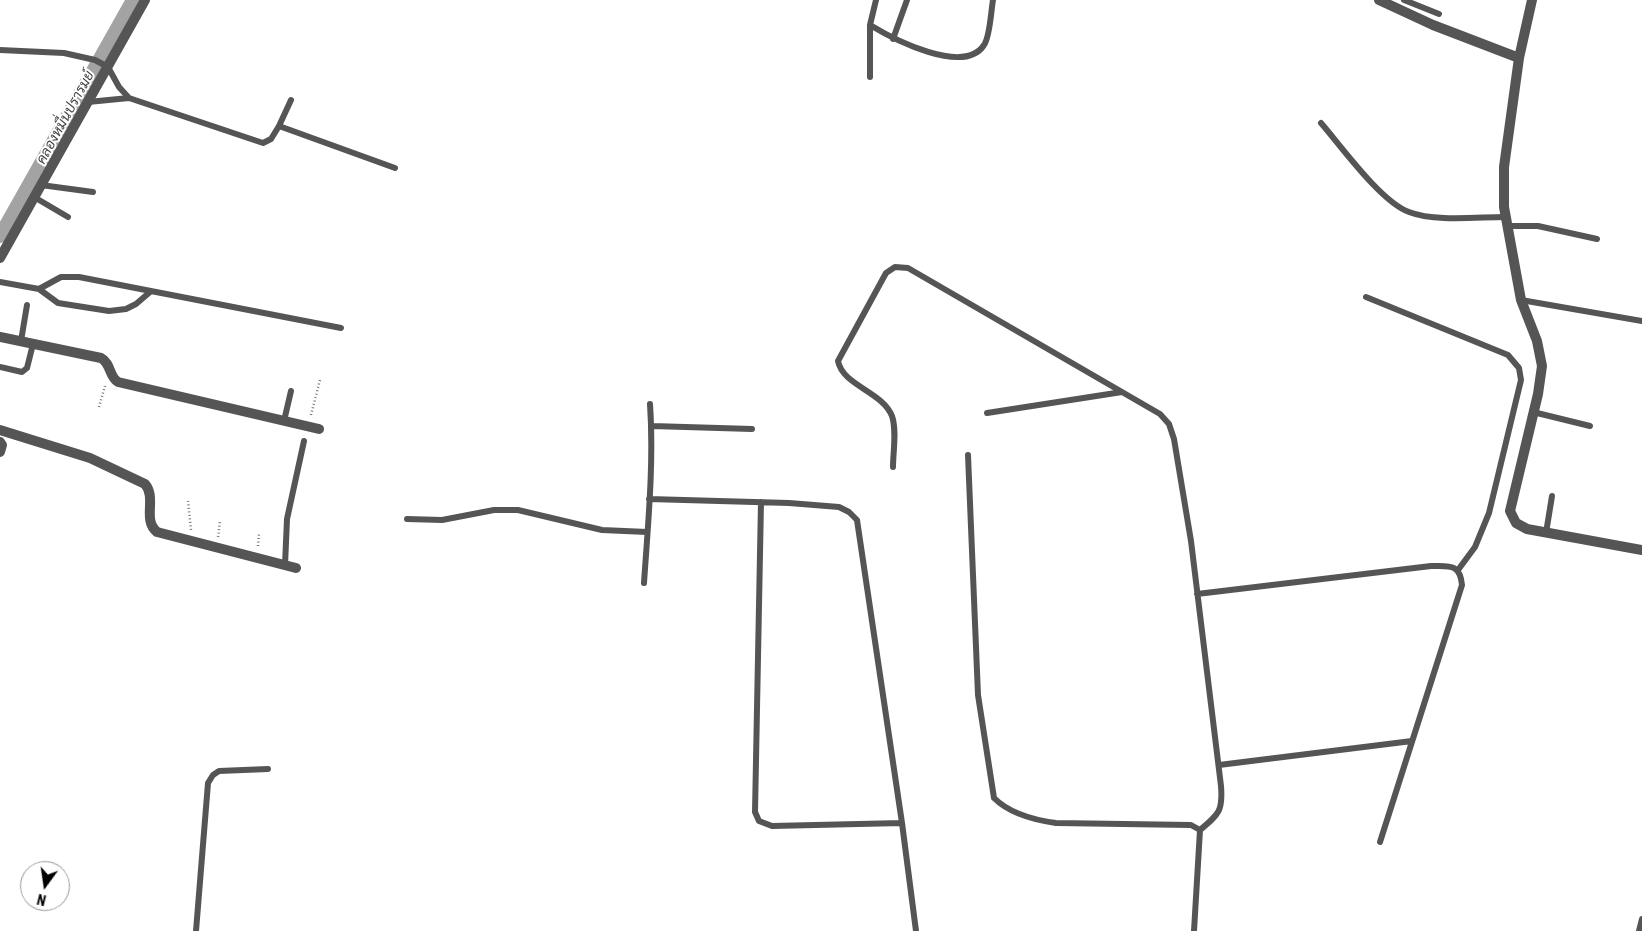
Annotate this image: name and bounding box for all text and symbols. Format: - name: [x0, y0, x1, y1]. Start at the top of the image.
- water label: คลองหมื่นปรารมย์: [34, 69, 98, 167]
- north arrow: [20, 861, 70, 911]
- text: N: [36, 891, 48, 908]

